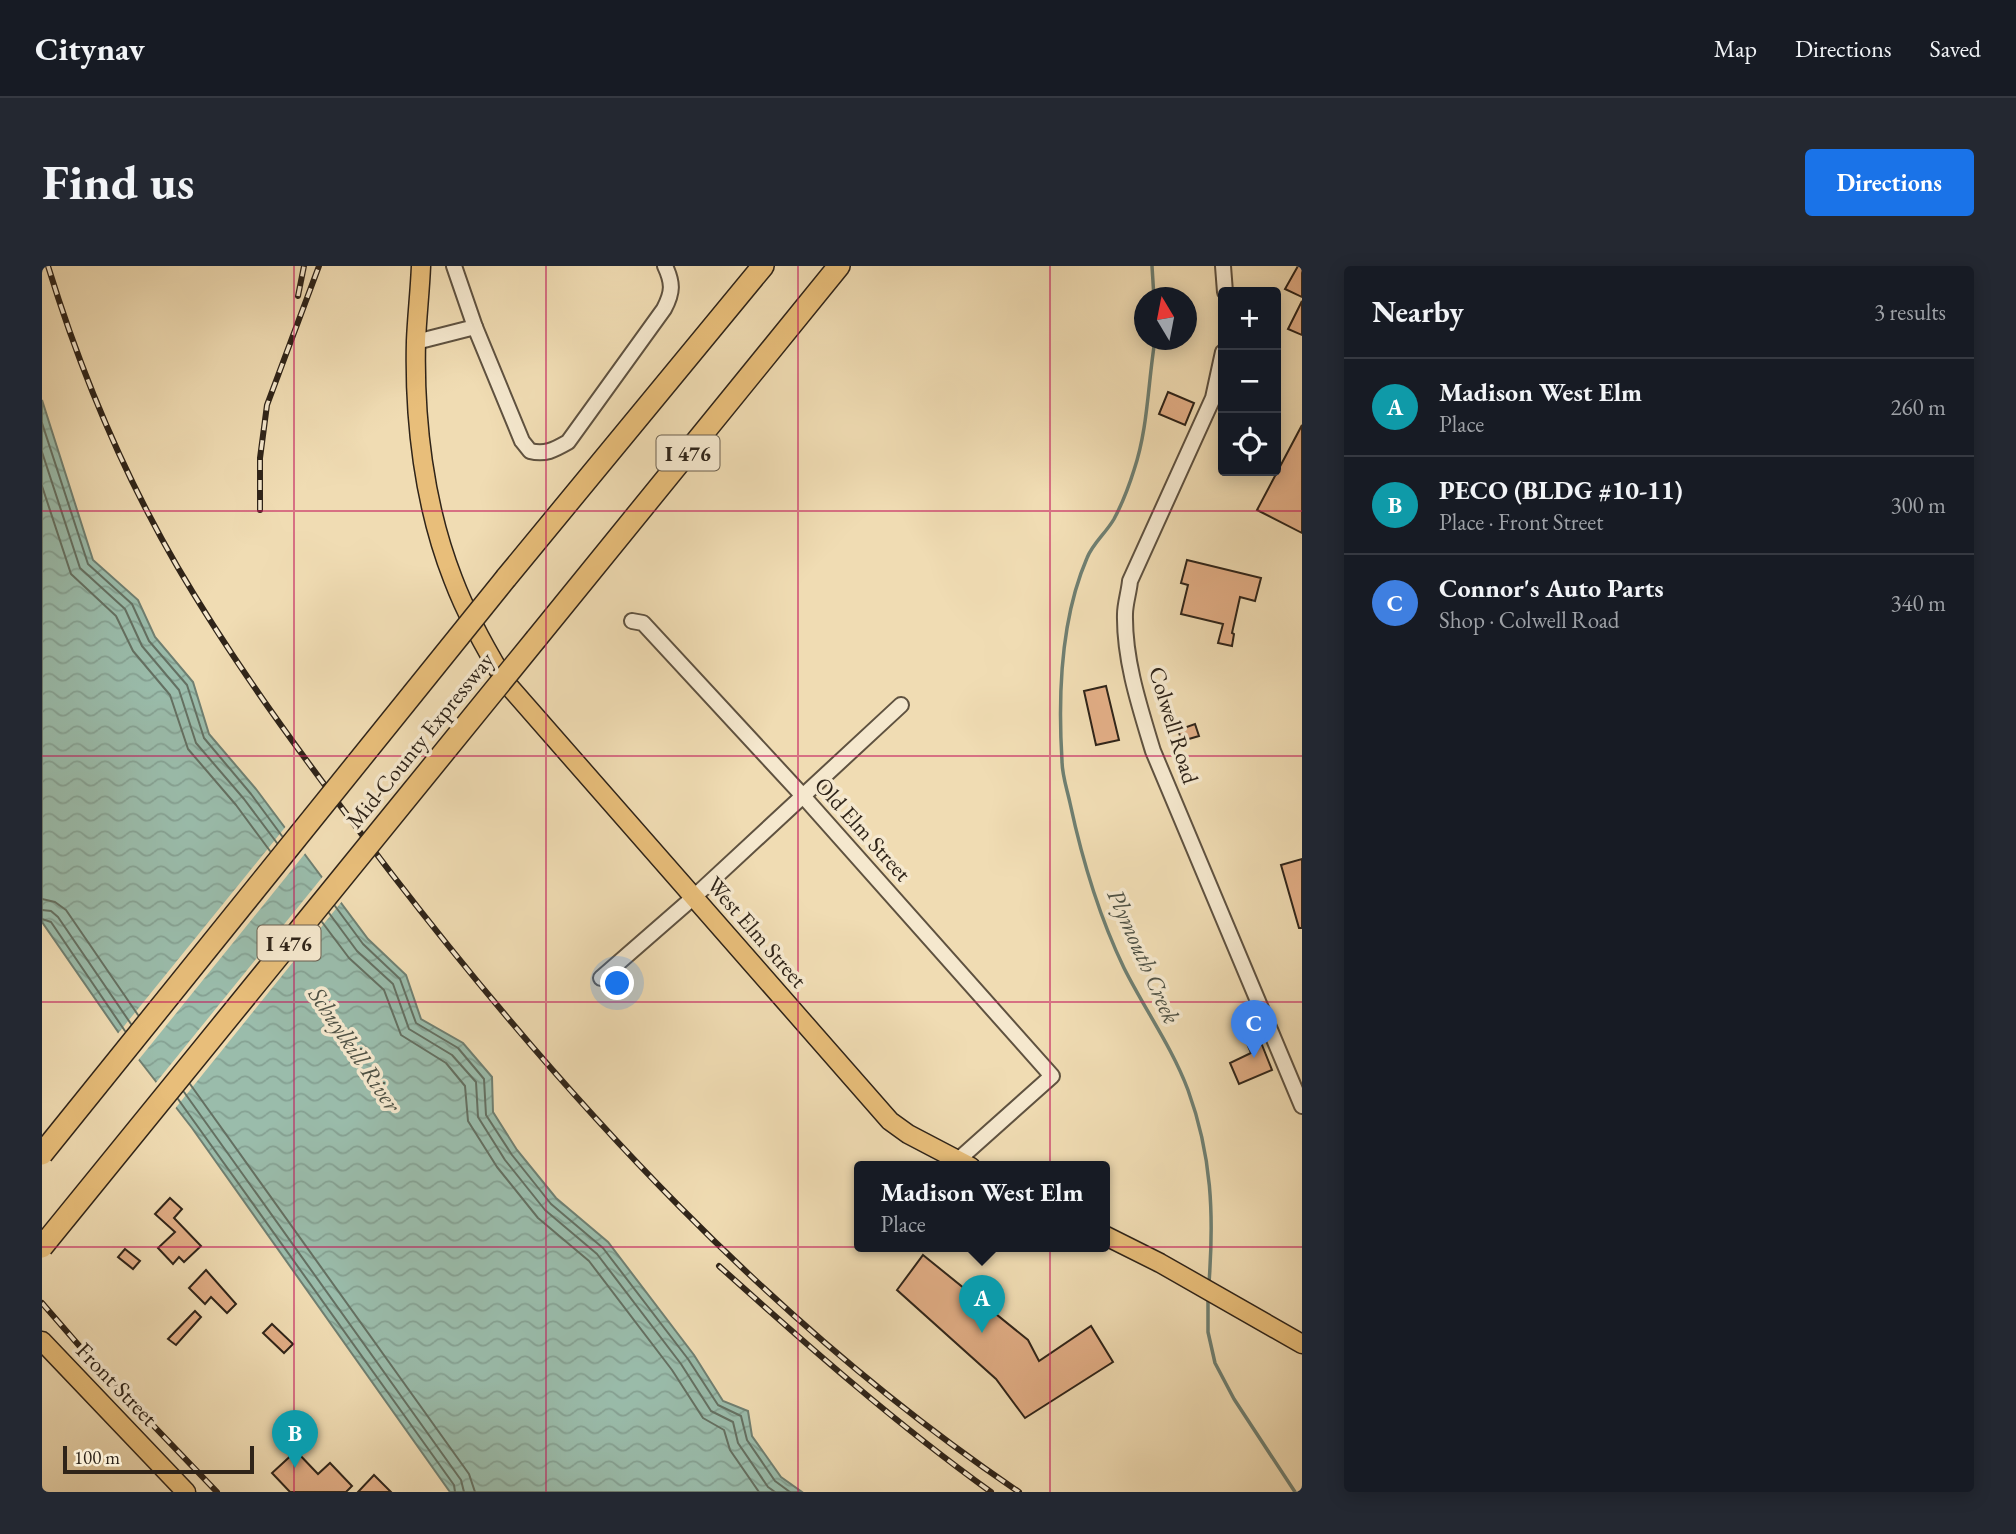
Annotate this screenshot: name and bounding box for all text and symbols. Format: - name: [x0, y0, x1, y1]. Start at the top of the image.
- text: Citynav: [35, 27, 145, 70]
- text: Map: [1714, 33, 1757, 64]
- text: Directions: [1795, 33, 1892, 64]
- text: Saved: [1930, 33, 1981, 64]
- button: Directions: [1805, 149, 1974, 216]
- text: Find us: [42, 150, 194, 214]
- north arrow: [1134, 287, 1197, 350]
- map controls: [1218, 287, 1281, 476]
- button: +: [1218, 287, 1281, 350]
- text: Nearby: [1372, 292, 1464, 331]
- text: 3 results: [1874, 297, 1946, 327]
- button: −: [1218, 350, 1281, 413]
- text: Madison West Elm: [1439, 375, 1642, 409]
- text: A: [1387, 392, 1403, 422]
- text: 260 m: [1890, 392, 1946, 422]
- text: Place: [1439, 409, 1484, 439]
- button: locate: [1218, 413, 1281, 476]
- road number: I 476: [656, 436, 720, 470]
- text: PECO (BLDG #10-11): [1439, 473, 1683, 507]
- text: B: [1388, 490, 1402, 520]
- text: 300 m: [1890, 490, 1946, 520]
- text: Place · Front Street: [1439, 507, 1603, 537]
- text: Connor's Auto Parts: [1439, 571, 1664, 605]
- text: C: [1387, 588, 1403, 618]
- text: 340 m: [1890, 588, 1946, 618]
- text: Shop · Colwell Road: [1439, 605, 1619, 635]
- street label: Mid-County Expressway: [339, 645, 501, 835]
- street label: Colwell Road: [1142, 663, 1206, 787]
- street label: Old Elm Street: [808, 770, 918, 888]
- street label: West Elm Street: [700, 870, 814, 995]
- water label: Plymouth Creek: [1100, 884, 1188, 1028]
- road number: I 476: [258, 926, 320, 960]
- your location: [600, 966, 634, 1000]
- water label: Schuylkill River: [301, 980, 409, 1119]
- pin: C: [1231, 1000, 1277, 1058]
- popup: [854, 1161, 1110, 1252]
- text: Madison West Elm: [880, 1175, 1084, 1209]
- text: Place: [880, 1209, 926, 1239]
- pin: A: [959, 1275, 1005, 1333]
- street label: Front Street: [70, 1336, 165, 1433]
- pin: B: [272, 1410, 318, 1468]
- scale bar: [63, 1443, 254, 1475]
- text: 100 m: [74, 1445, 120, 1470]

